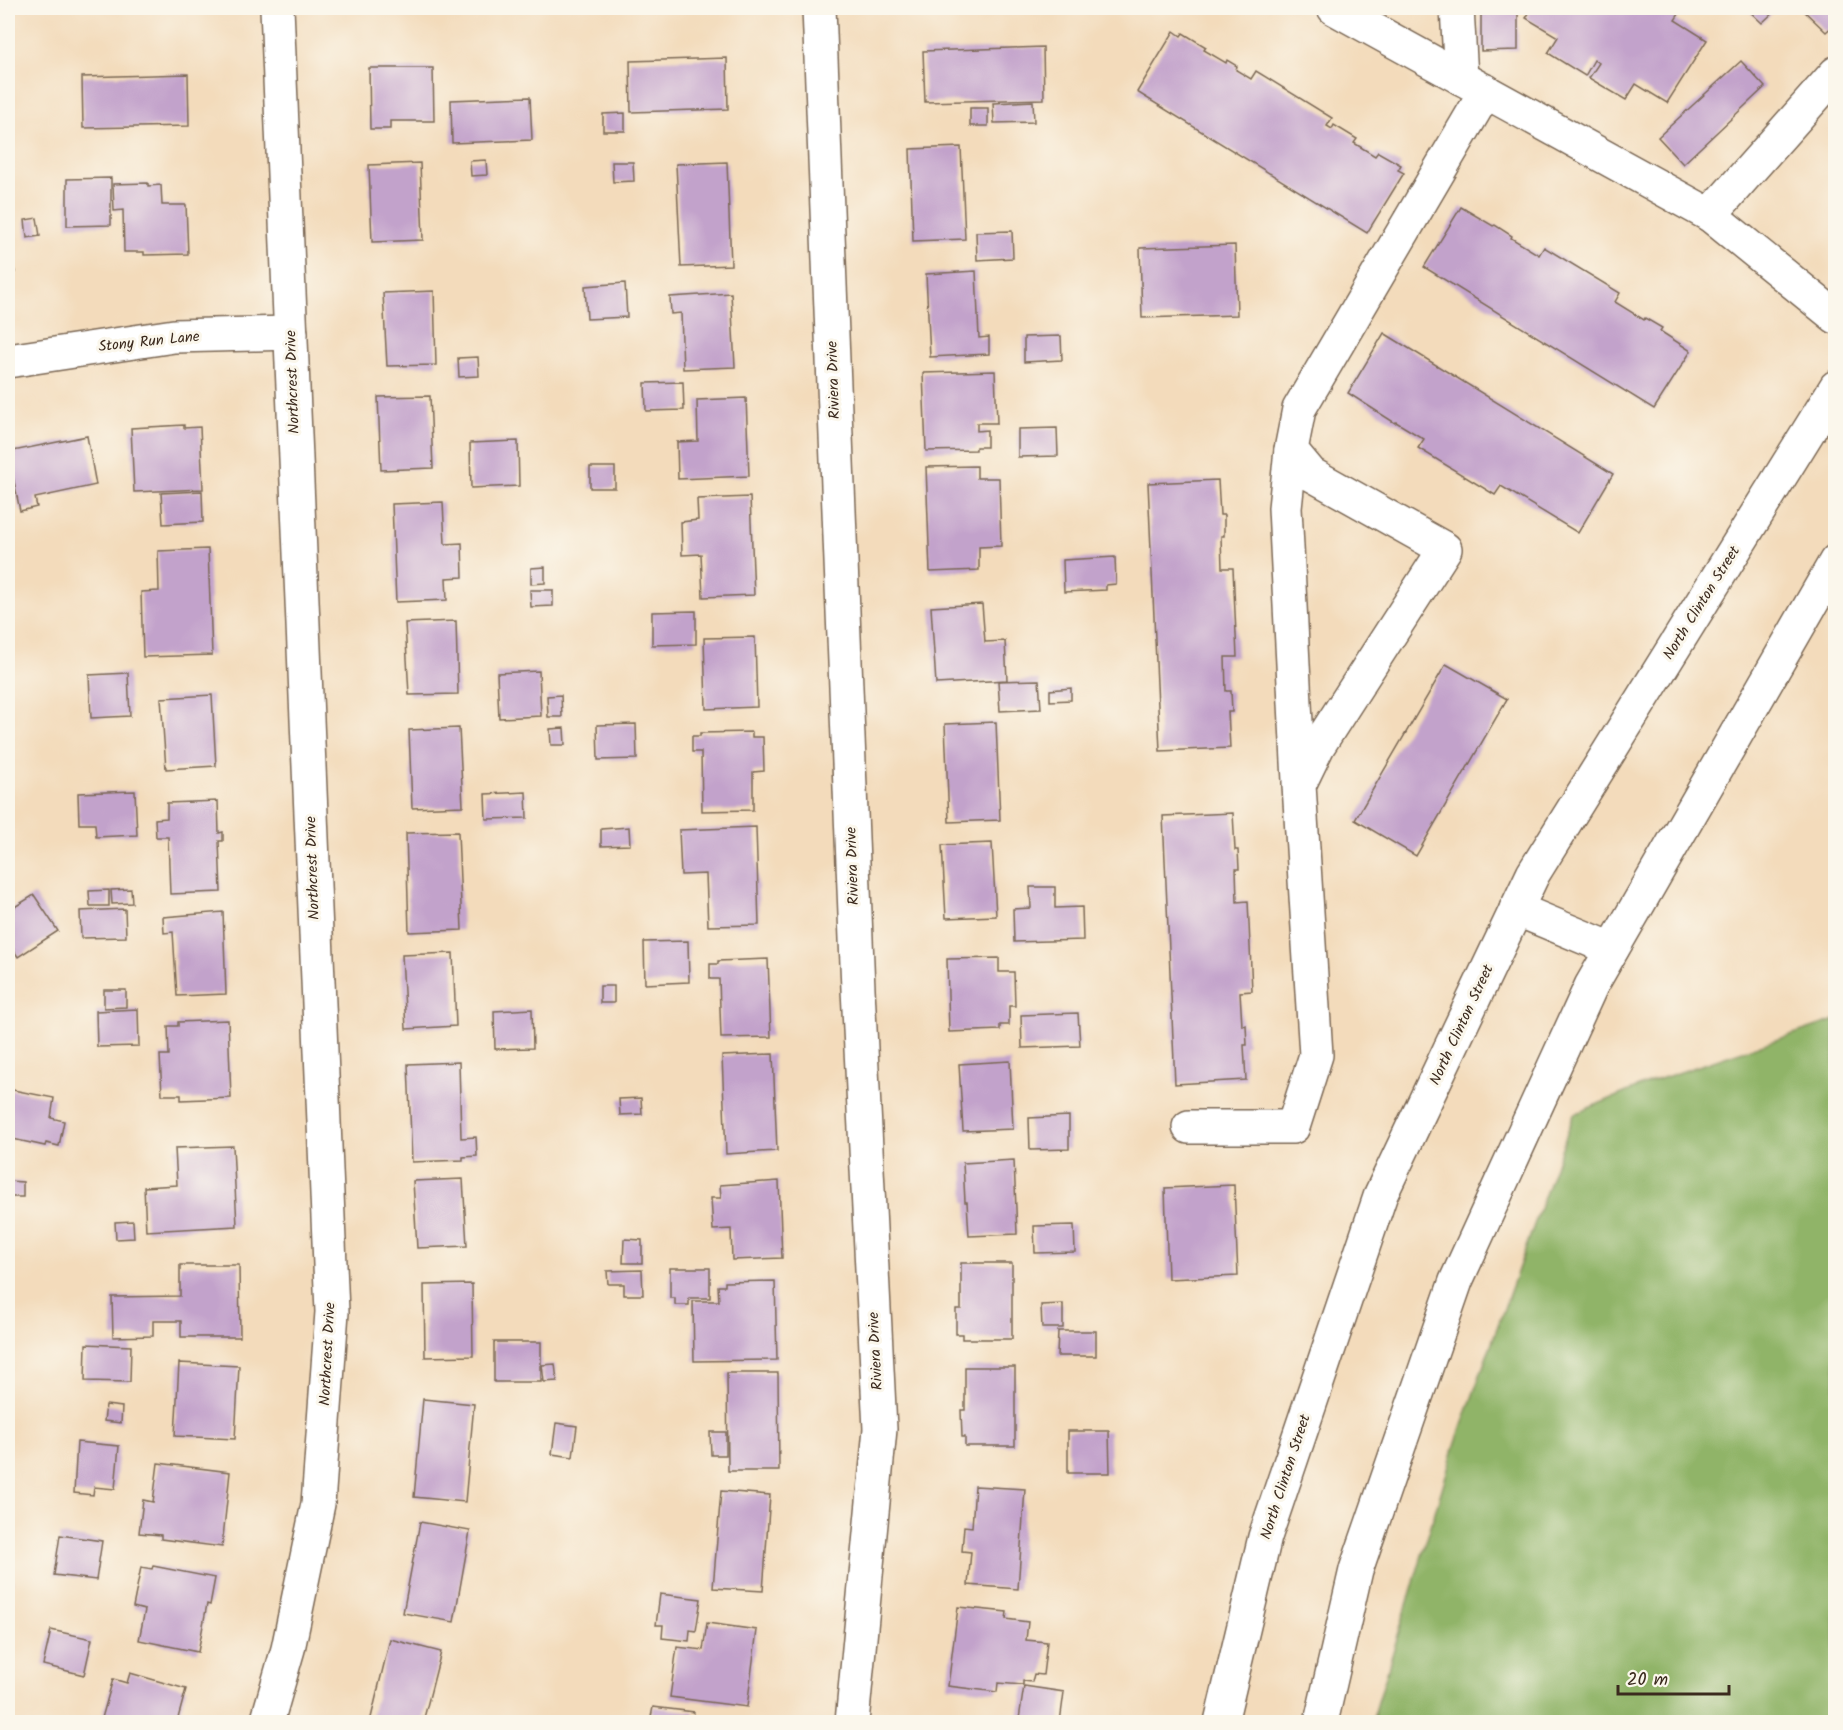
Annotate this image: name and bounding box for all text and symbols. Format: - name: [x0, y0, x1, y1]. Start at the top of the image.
- street label: Stony Run Lane: [97, 325, 201, 359]
- street label: Northcrest Drive: [279, 330, 307, 434]
- street label: Riviera Drive: [821, 340, 847, 420]
- street label: North Clinton Street: [1657, 541, 1747, 665]
- street label: Northcrest Drive: [299, 816, 327, 920]
- street label: Riviera Drive: [840, 826, 866, 906]
- street label: North Clinton Street: [1424, 961, 1501, 1089]
- street label: Northcrest Drive: [313, 1301, 343, 1406]
- street label: Riviera Drive: [862, 1311, 890, 1391]
- street label: North Clinton Street: [1254, 1411, 1318, 1543]
- scale bar: [1618, 1658, 1729, 1696]
- text: 20 m: [1627, 1666, 1668, 1695]

